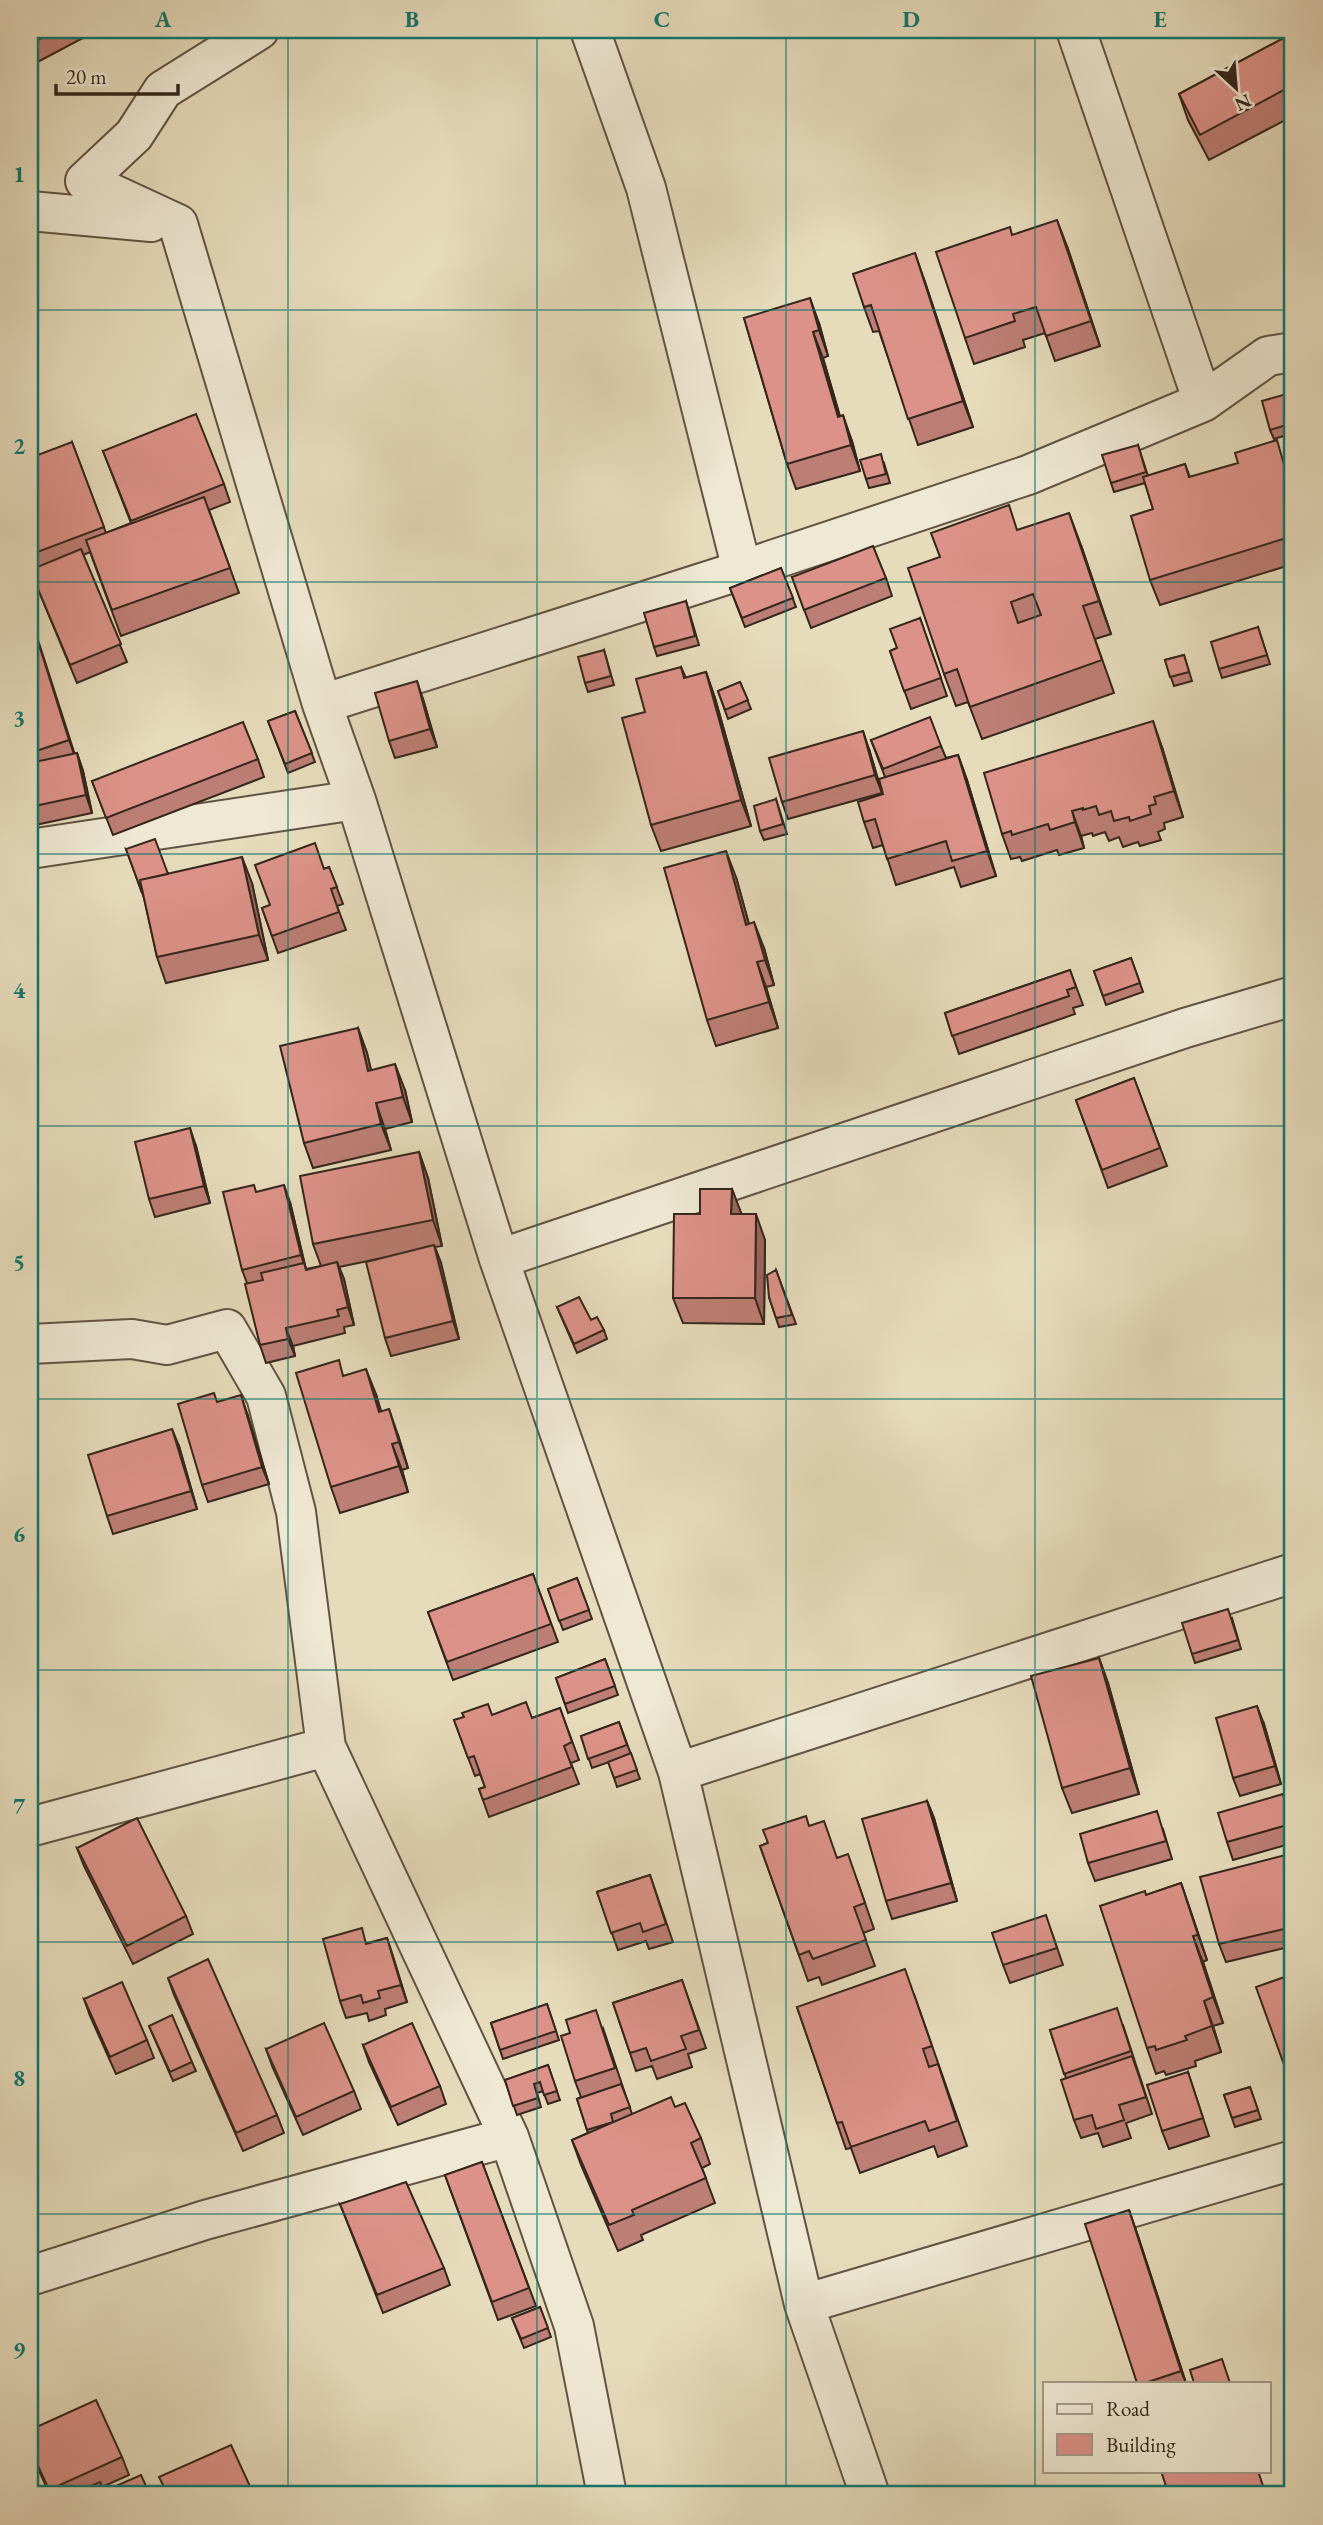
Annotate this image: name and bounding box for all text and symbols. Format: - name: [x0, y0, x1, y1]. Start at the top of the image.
- text: A: [154, 4, 172, 34]
- text: B: [405, 4, 419, 34]
- text: C: [654, 4, 670, 34]
- text: D: [902, 4, 920, 34]
- text: E: [1153, 4, 1167, 34]
- scale bar: [56, 52, 178, 96]
- north arrow: [1200, 52, 1270, 122]
- text: 20 m: [66, 63, 107, 90]
- text: N: [1230, 88, 1256, 118]
- text: 1: [13, 159, 25, 189]
- text: 2: [13, 431, 25, 461]
- text: 3: [13, 703, 25, 733]
- text: 4: [13, 975, 26, 1005]
- text: 5: [13, 1247, 25, 1277]
- text: 6: [13, 1519, 25, 1549]
- text: 7: [13, 1791, 26, 1821]
- text: 8: [13, 2063, 25, 2093]
- text: 9: [13, 2335, 25, 2365]
- legend: [1043, 2382, 1270, 2472]
- text: Road: [1106, 2395, 1150, 2422]
- text: Building: [1106, 2431, 1176, 2458]

